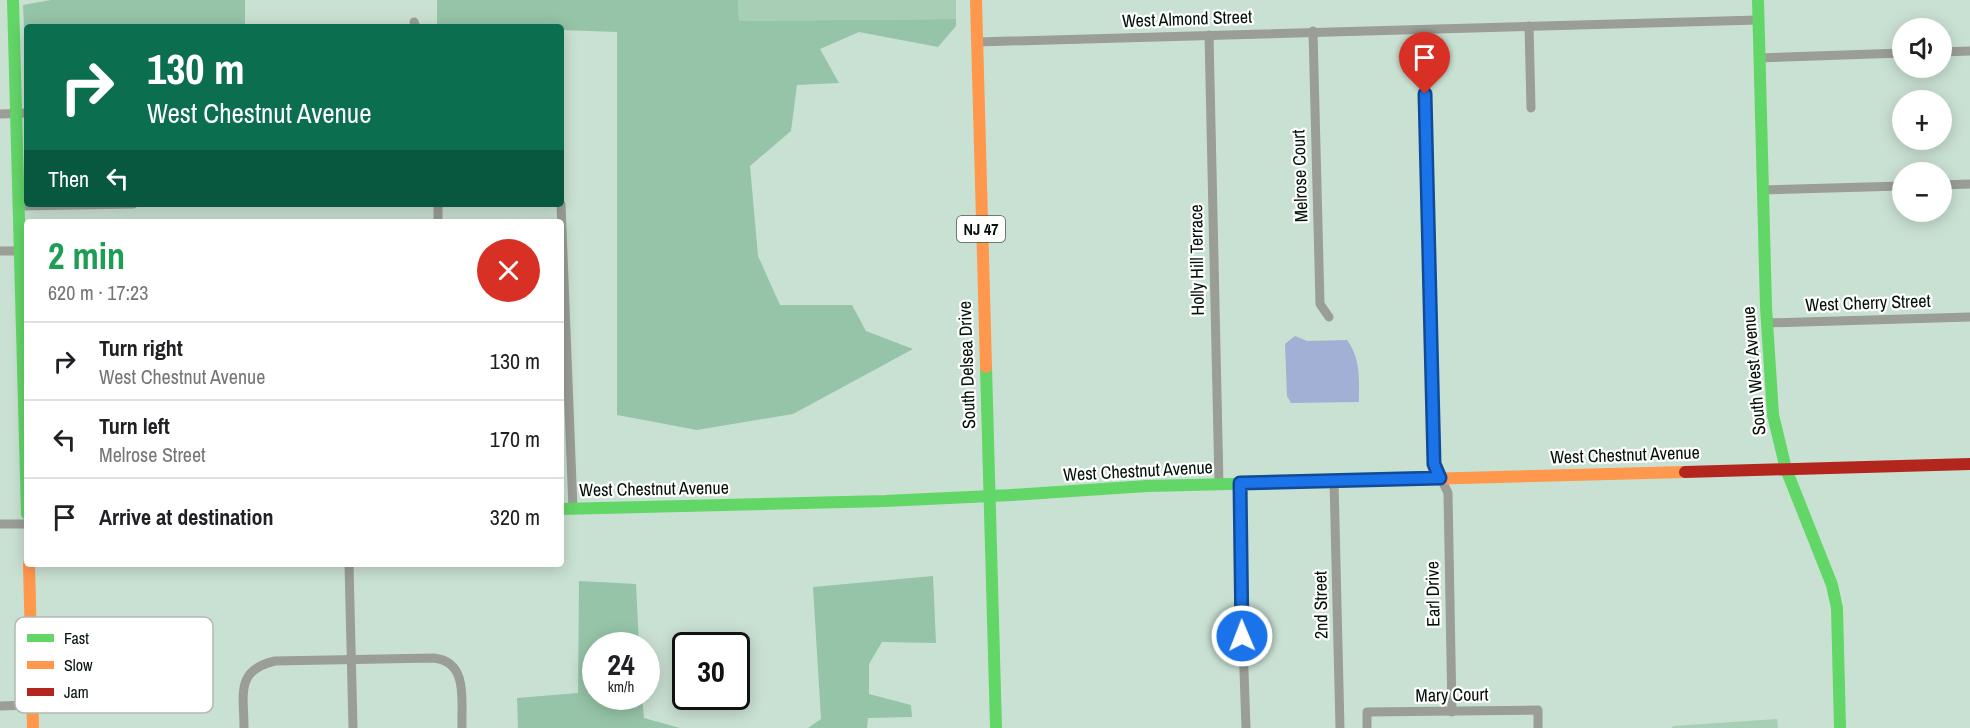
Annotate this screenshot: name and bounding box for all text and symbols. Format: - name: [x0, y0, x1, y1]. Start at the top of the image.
- street label: West Almond Street: [1121, 4, 1252, 33]
- map controls: [1892, 18, 1952, 222]
- button: sound: [1892, 18, 1952, 78]
- pin: [1399, 32, 1450, 94]
- text: 130 m: [147, 41, 245, 97]
- icon: arrive: [1408, 41, 1441, 74]
- icon: right: [48, 48, 126, 126]
- button: +: [1892, 90, 1952, 150]
- text: West Chestnut Avenue: [147, 95, 371, 131]
- street label: Melrose Court: [1285, 129, 1314, 223]
- icon: left: [101, 162, 134, 195]
- button: −: [1892, 162, 1952, 222]
- text: Then: [48, 164, 89, 194]
- street label: Holly Hill Terrace: [1183, 204, 1210, 316]
- road number: NJ 47: [957, 216, 1005, 242]
- text: 2 min: [48, 232, 125, 280]
- button: close: [477, 239, 540, 302]
- text: 620 m · 17:23: [48, 279, 148, 306]
- street label: West Cherry Street: [1805, 288, 1931, 317]
- street label: South Delsea Drive: [952, 301, 981, 429]
- street label: South West Avenue: [1735, 306, 1772, 436]
- text: Turn right: [99, 333, 183, 363]
- icon: right: [48, 345, 81, 378]
- text: 130 m: [490, 346, 540, 376]
- text: West Chestnut Avenue: [99, 363, 265, 390]
- text: Turn left: [99, 411, 170, 441]
- icon: left: [48, 423, 81, 456]
- text: 170 m: [490, 424, 540, 454]
- street label: West Chestnut Avenue: [1550, 439, 1700, 470]
- text: Melrose Street: [99, 441, 206, 468]
- street label: West Chestnut Avenue: [1063, 454, 1213, 487]
- street label: West Chestnut Avenue: [579, 475, 729, 502]
- icon: arrive: [48, 501, 81, 534]
- text: Arrive at destination: [99, 502, 273, 532]
- text: 320 m: [490, 502, 540, 532]
- street label: Earl Drive: [1419, 561, 1446, 627]
- street label: 2nd Street: [1307, 571, 1334, 639]
- position arrow: [1210, 604, 1274, 668]
- legend: [15, 617, 213, 713]
- text: Fast: [64, 627, 89, 649]
- speed limit sign: 30: [672, 632, 750, 710]
- text: 24: [607, 644, 635, 684]
- text: Slow: [64, 654, 93, 676]
- text: km/h: [608, 676, 634, 697]
- text: Jam: [64, 681, 89, 703]
- street label: Mary Court: [1415, 681, 1489, 708]

